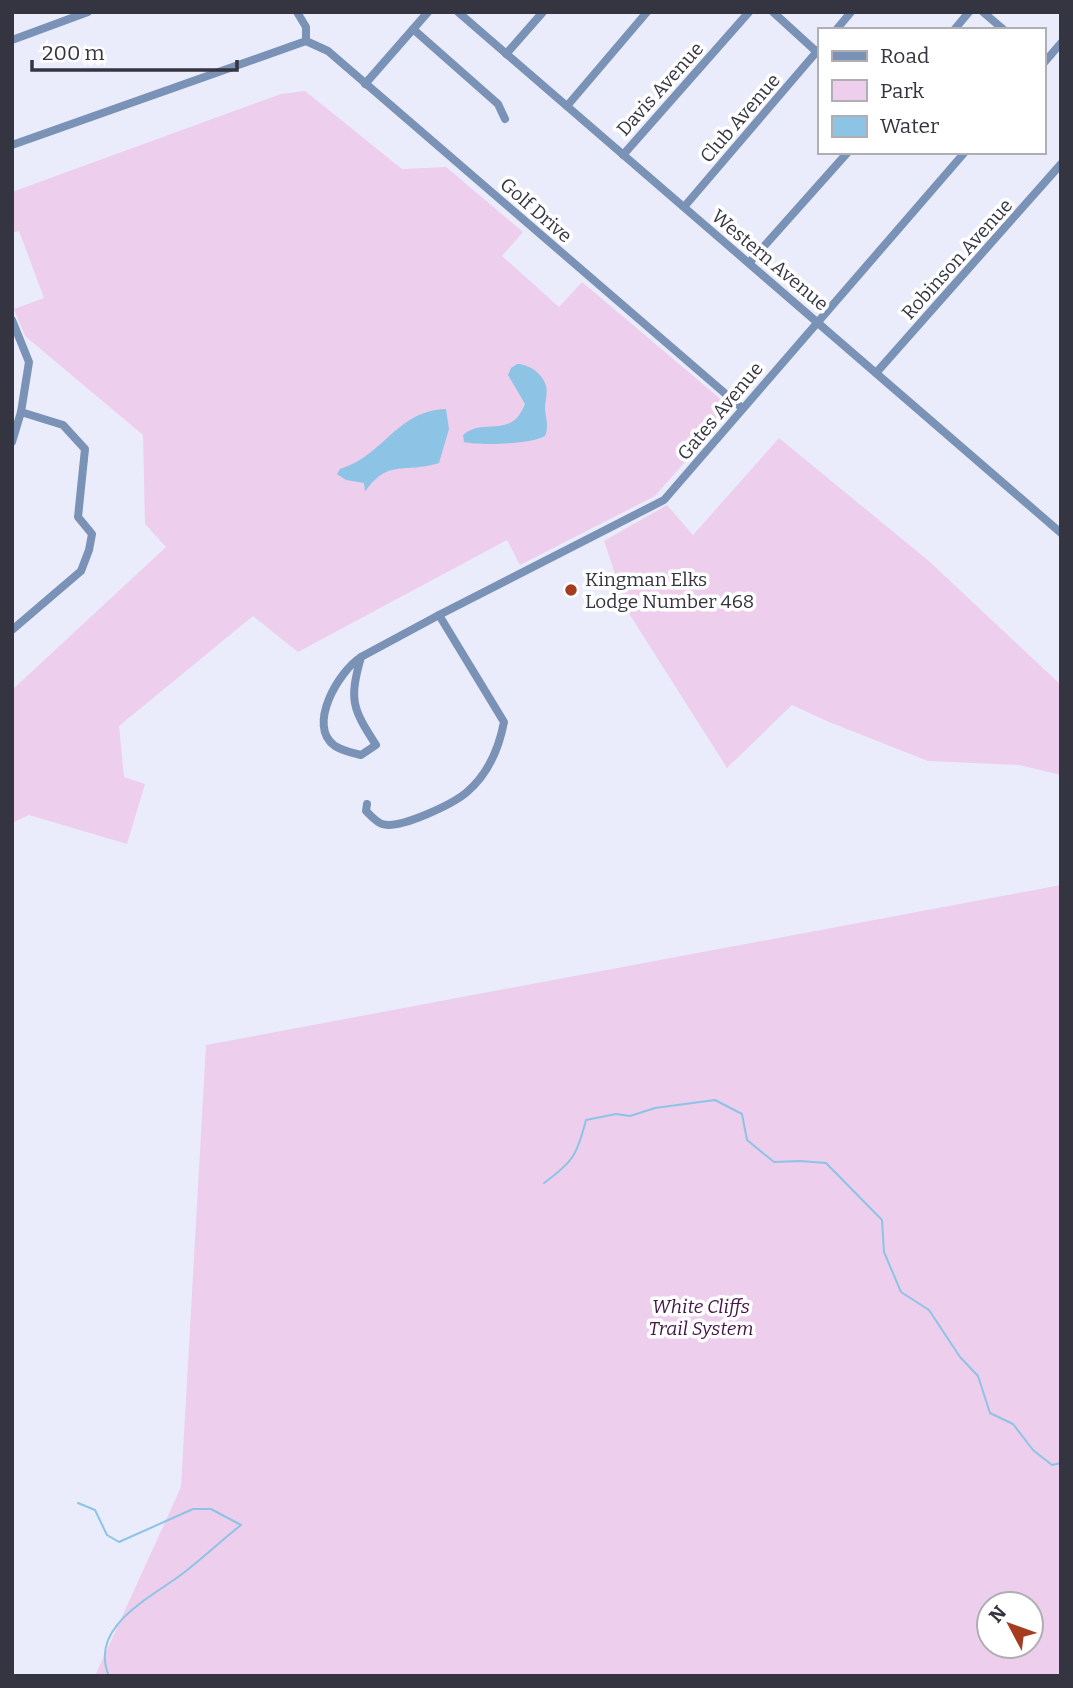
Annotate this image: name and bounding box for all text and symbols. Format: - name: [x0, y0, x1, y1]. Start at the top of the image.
- scale bar: [32, 28, 236, 72]
- legend: [818, 28, 1045, 154]
- street label: Davis Avenue: [612, 37, 708, 141]
- text: 200 m: [42, 40, 105, 66]
- text: Road: [880, 43, 929, 69]
- street label: Club Avenue: [695, 69, 785, 167]
- text: Park: [880, 78, 924, 104]
- text: Water: [880, 113, 939, 139]
- street label: Golf Drive: [495, 173, 577, 247]
- street label: Robinson Avenue: [897, 194, 1017, 324]
- street label: Western Avenue: [707, 204, 833, 316]
- street label: Gates Avenue: [672, 357, 768, 465]
- place label: Kingman Elks Lodge Number 468: [585, 568, 754, 613]
- marker: Kingman Elks Lodge Number 468: [563, 582, 579, 598]
- park label: White Cliffs Trail System: [648, 1295, 754, 1340]
- north arrow: [975, 1590, 1045, 1660]
- text: N: [984, 1601, 1011, 1627]

